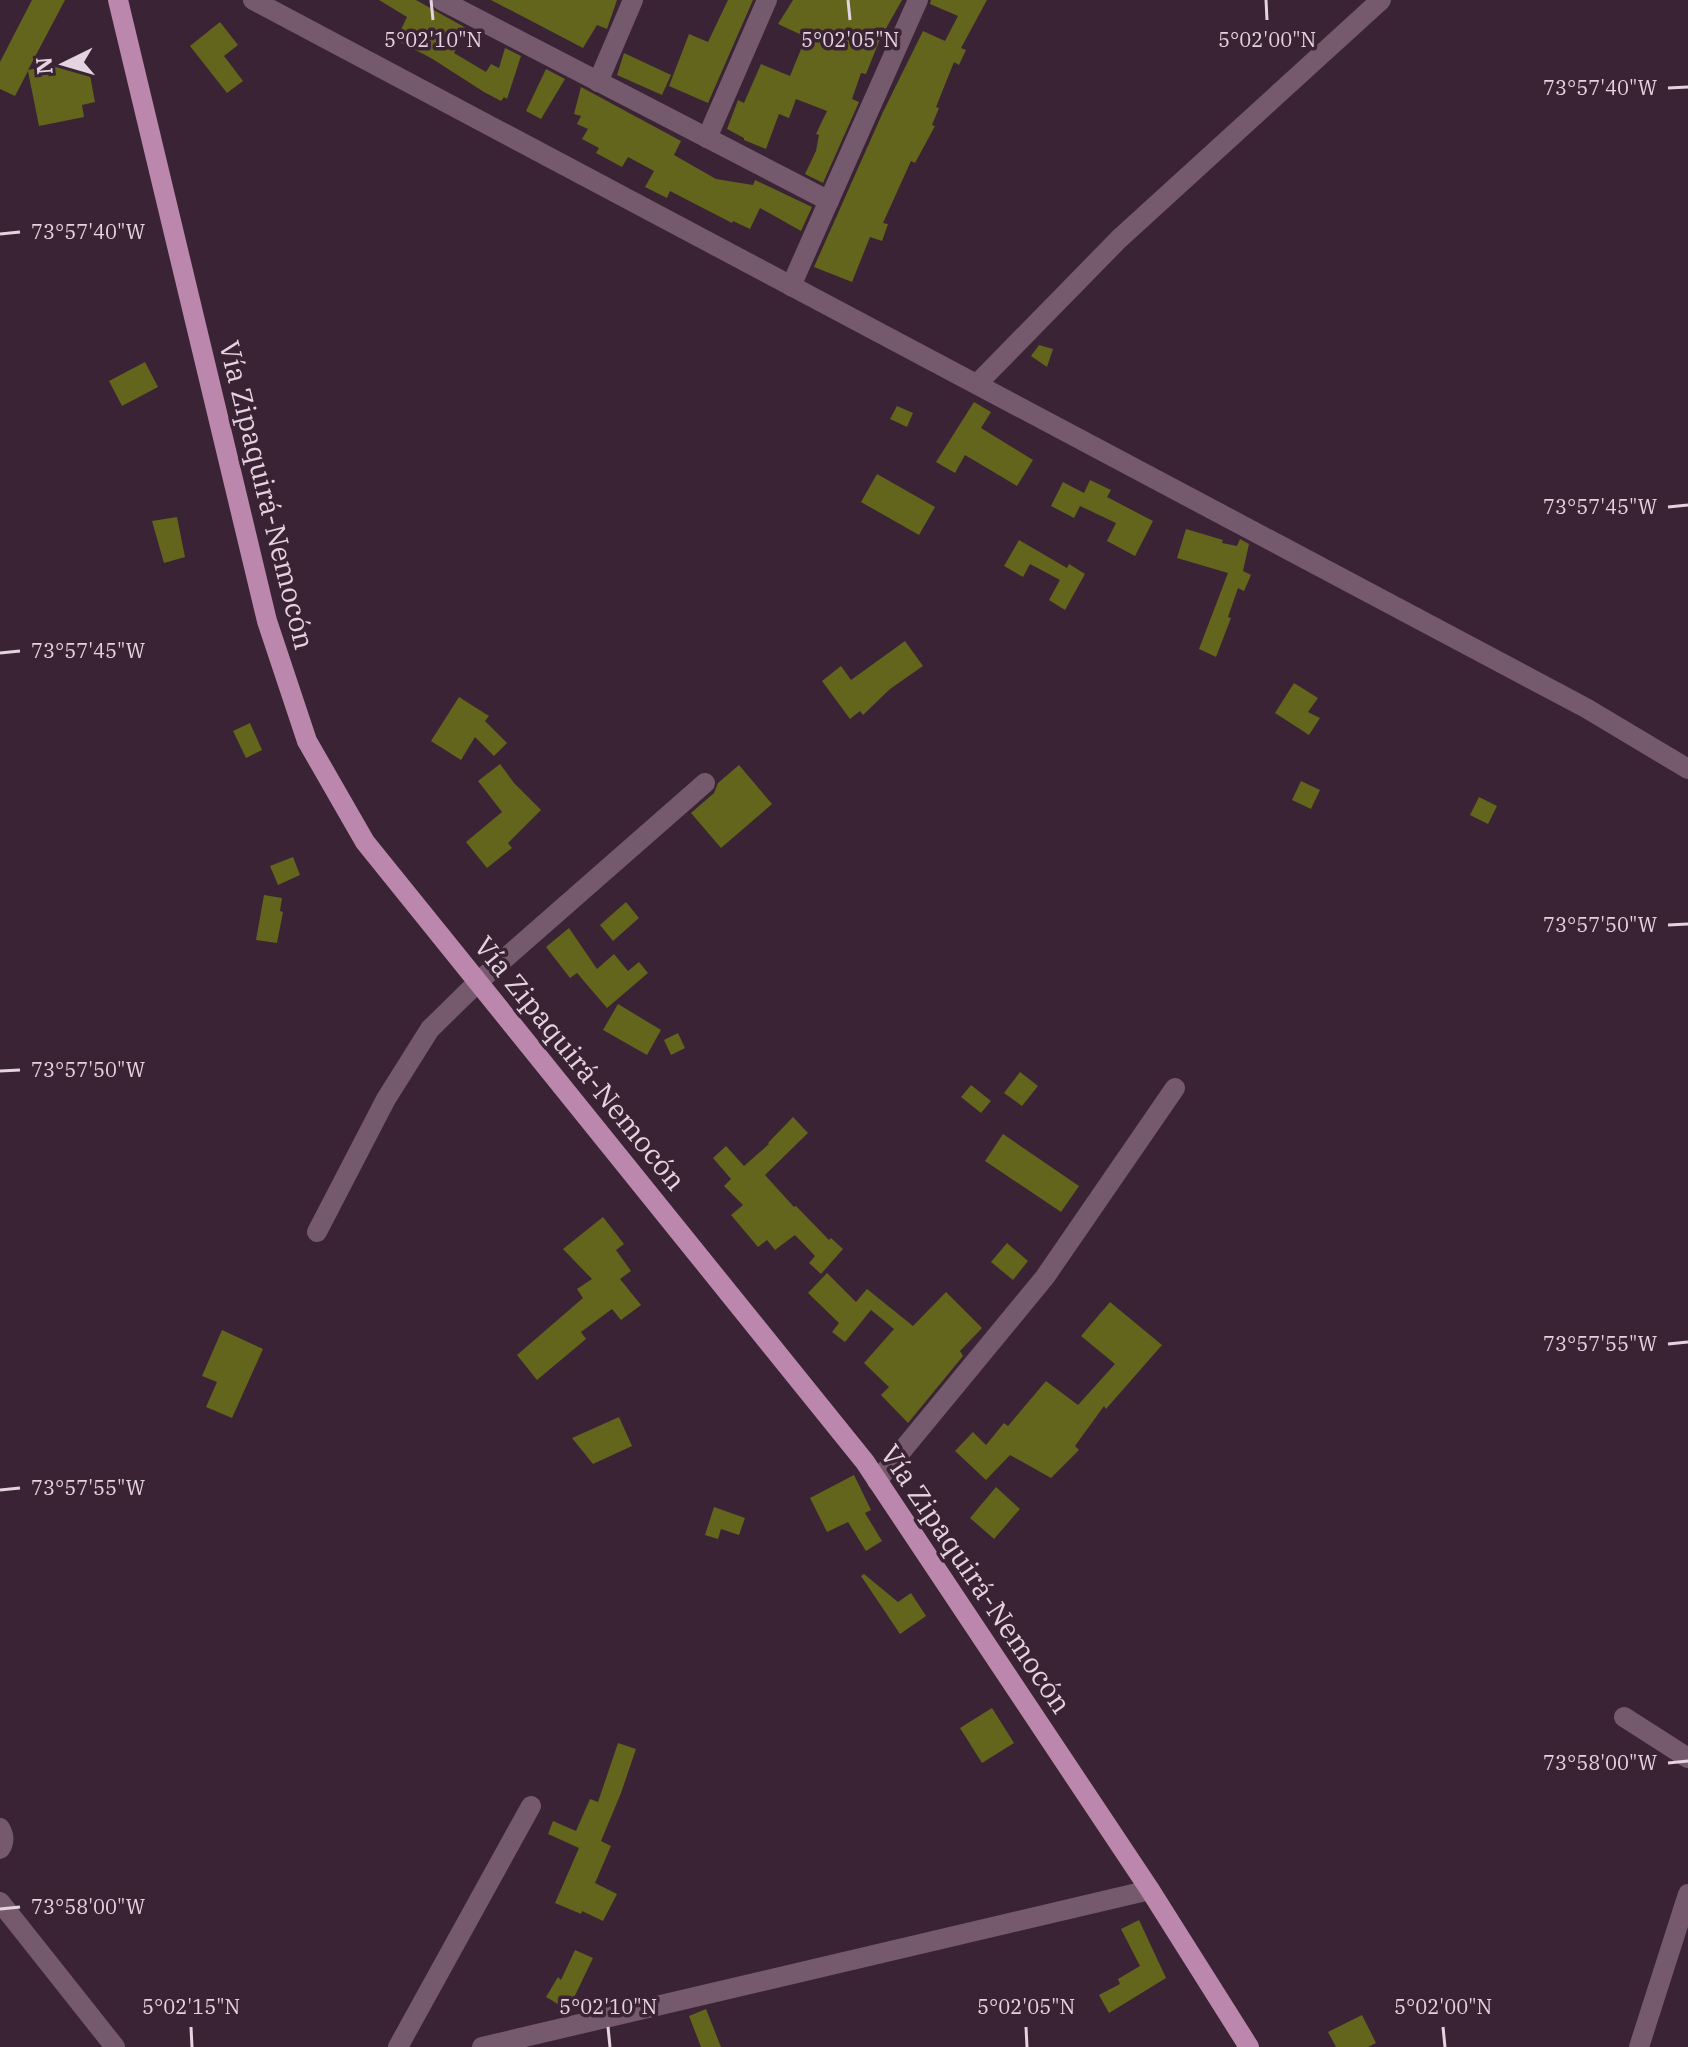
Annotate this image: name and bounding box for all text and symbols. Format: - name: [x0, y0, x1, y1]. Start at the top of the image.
- north arrow: [24, 24, 104, 104]
- text: 5°02'10"N: [384, 26, 482, 53]
- text: 5°02'05"N: [801, 26, 899, 53]
- text: 5°02'00"N: [1218, 26, 1316, 53]
- text: N: [28, 56, 59, 76]
- text: 73°57'40"W: [1543, 74, 1657, 101]
- text: 73°57'40"W: [31, 218, 145, 245]
- street label: Vía Zipaquirá-Nemocón: [211, 337, 324, 653]
- text: 73°57'45"W: [1543, 493, 1657, 520]
- text: 73°57'45"W: [31, 637, 145, 664]
- text: 73°57'50"W: [1543, 911, 1657, 938]
- street label: Vía Zipaquirá-Nemocón: [466, 928, 694, 1197]
- text: 73°57'50"W: [31, 1056, 145, 1083]
- text: 73°57'55"W: [1543, 1330, 1657, 1357]
- street label: Vía Zipaquirá-Nemocón: [872, 1437, 1080, 1720]
- text: 73°57'55"W: [31, 1474, 145, 1501]
- text: 73°58'00"W: [1543, 1749, 1657, 1776]
- text: 73°58'00"W: [31, 1893, 145, 1920]
- text: 5°02'15"N: [142, 1993, 240, 2020]
- text: 5°02'10"N: [559, 1993, 657, 2020]
- text: 5°02'05"N: [977, 1993, 1075, 2020]
- text: 5°02'00"N: [1394, 1993, 1492, 2020]

